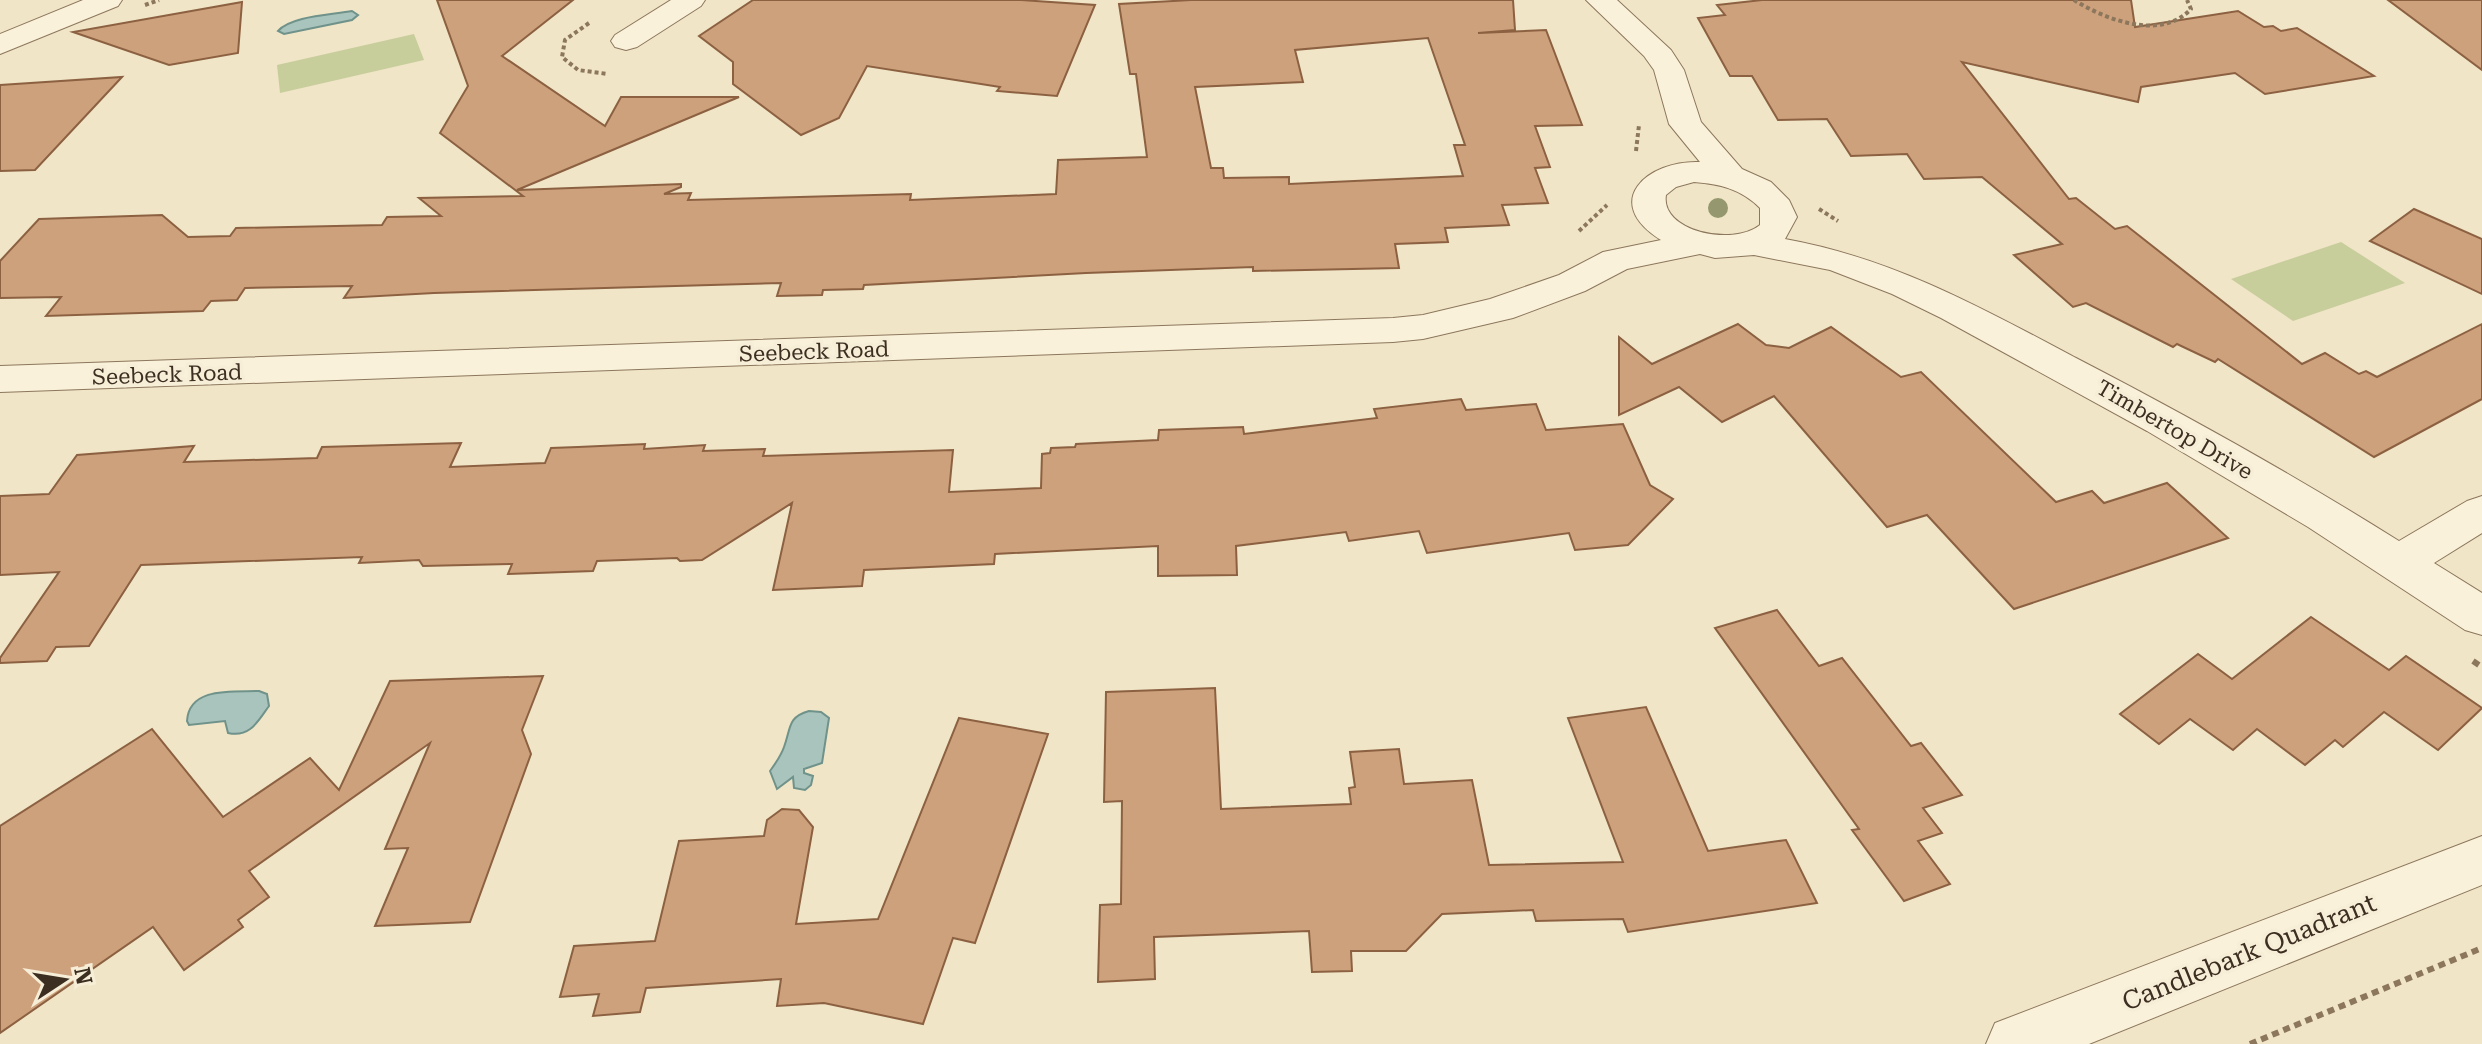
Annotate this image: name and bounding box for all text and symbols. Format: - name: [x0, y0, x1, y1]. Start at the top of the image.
- street label: Seebeck Road: [738, 336, 890, 367]
- street label: Seebeck Road: [91, 359, 243, 390]
- street label: Timbertop Drive: [2092, 375, 2257, 484]
- street label: Candlebark Quadrant: [2118, 887, 2380, 1017]
- north arrow: [24, 940, 104, 1020]
- text: N: [69, 965, 97, 987]

